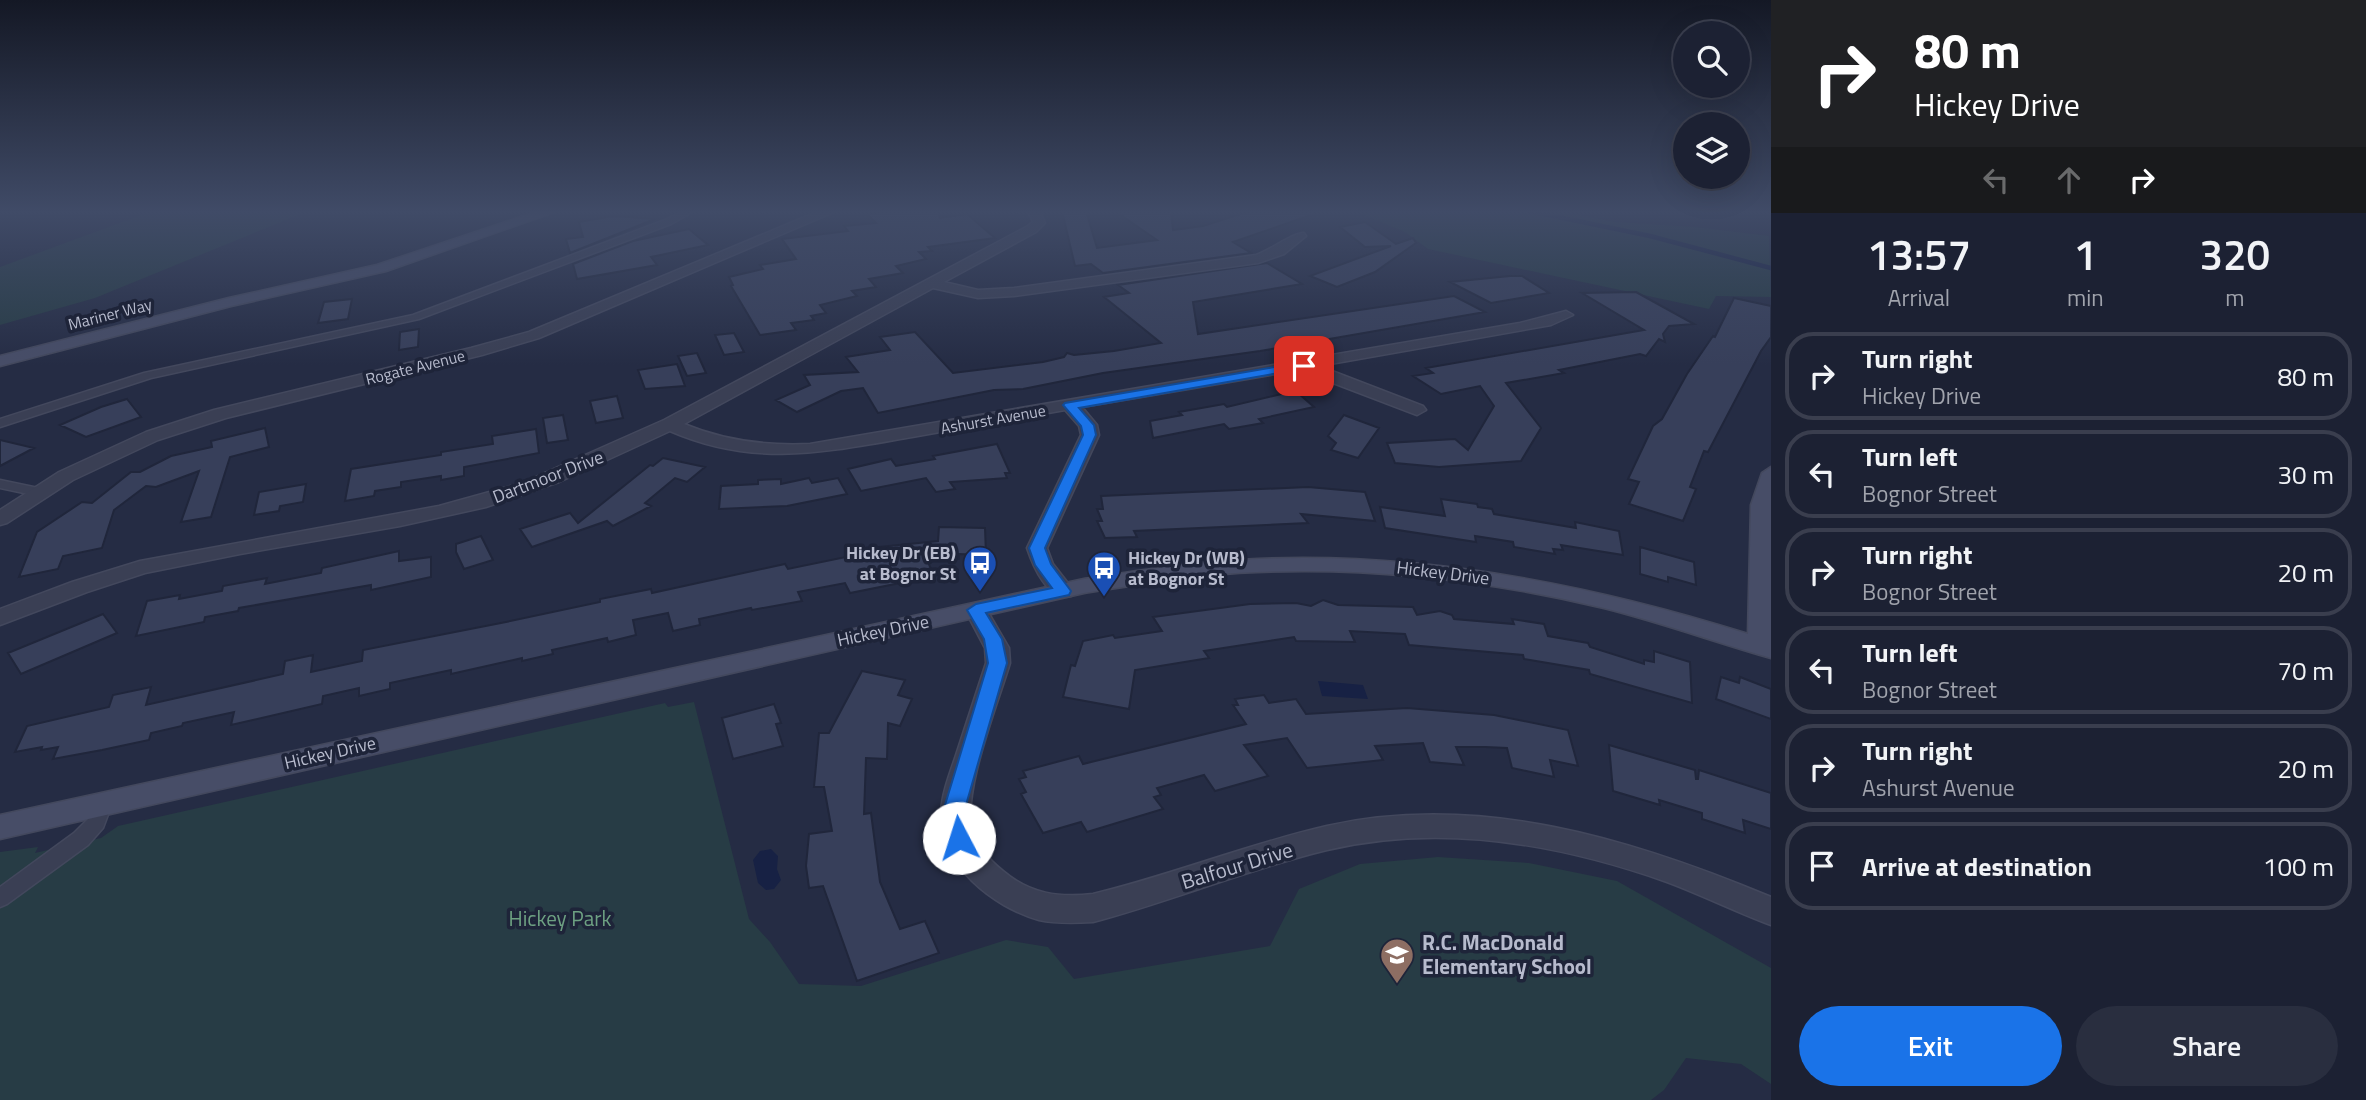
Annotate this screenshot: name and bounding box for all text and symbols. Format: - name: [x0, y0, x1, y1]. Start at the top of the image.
- text: 80 m: [1914, 12, 2021, 87]
- map controls: [1673, 21, 1750, 189]
- button: search: [1673, 21, 1750, 98]
- icon: right: [1799, 28, 1890, 119]
- text: Hickey Drive: [1914, 80, 2080, 128]
- button: layers: [1673, 112, 1750, 189]
- icon: left: [1977, 161, 2015, 199]
- icon: ahead: [2050, 161, 2088, 199]
- icon: right: [2123, 161, 2161, 199]
- text: 13:57: [1867, 222, 1971, 286]
- text: 1: [2074, 222, 2097, 286]
- text: 320: [2200, 222, 2270, 286]
- text: Arrival: [1888, 280, 1950, 315]
- text: min: [2067, 280, 2104, 315]
- text: m: [2225, 280, 2244, 315]
- street label: Mariner Way: [65, 292, 155, 336]
- pin: [1274, 336, 1334, 396]
- text: Turn right: [1862, 339, 1973, 378]
- street label: Rogate Avenue: [363, 343, 467, 391]
- icon: arrive: [1285, 347, 1323, 385]
- icon: right: [1803, 357, 1841, 395]
- text: 80 m: [2277, 357, 2334, 396]
- text: Hickey Drive: [1862, 378, 1981, 413]
- street label: Ashurst Avenue: [939, 398, 1047, 440]
- text: Turn left: [1862, 437, 1957, 476]
- street label: Dartmoor Drive: [488, 443, 607, 510]
- icon: left: [1803, 455, 1841, 493]
- text: 30 m: [2277, 455, 2334, 494]
- text: Bognor Street: [1862, 476, 1997, 511]
- text: Turn right: [1862, 535, 1973, 574]
- place label: Hickey Dr (EB) at Bognor St: [846, 539, 956, 587]
- bus stop icon: Hickey Dr (EB) at Bognor St: [961, 544, 999, 593]
- place label: Hickey Dr (WB) at Bognor St: [1128, 544, 1245, 592]
- bus stop icon: Hickey Dr (WB) at Bognor St: [1085, 549, 1123, 598]
- street label: Hickey Drive: [1395, 553, 1491, 592]
- icon: right: [1803, 553, 1841, 591]
- text: 20 m: [2277, 553, 2334, 592]
- text: Bognor Street: [1862, 574, 1997, 609]
- street label: Hickey Drive: [834, 608, 931, 653]
- text: Turn left: [1862, 633, 1957, 672]
- icon: left: [1803, 651, 1841, 689]
- text: 70 m: [2277, 651, 2334, 690]
- text: Bognor Street: [1862, 672, 1997, 707]
- street label: Hickey Drive: [281, 729, 378, 776]
- text: Turn right: [1862, 731, 1973, 770]
- icon: right: [1803, 749, 1841, 787]
- text: 20 m: [2277, 749, 2334, 788]
- text: Ashurst Avenue: [1862, 770, 2015, 805]
- position arrow: [922, 801, 996, 875]
- street label: Balfour Drive: [1177, 833, 1296, 897]
- icon: arrive: [1803, 847, 1841, 885]
- text: Arrive at destination: [1862, 847, 2092, 886]
- text: 100 m: [2263, 847, 2334, 886]
- park label: Hickey Park: [508, 902, 612, 934]
- place label: R.C. MacDonald Elementary School: [1422, 926, 1592, 982]
- school or university icon: R.C. MacDonald Elementary School: [1378, 936, 1416, 985]
- button: Exit: [1799, 1006, 2062, 1086]
- button: Share: [2076, 1006, 2338, 1086]

